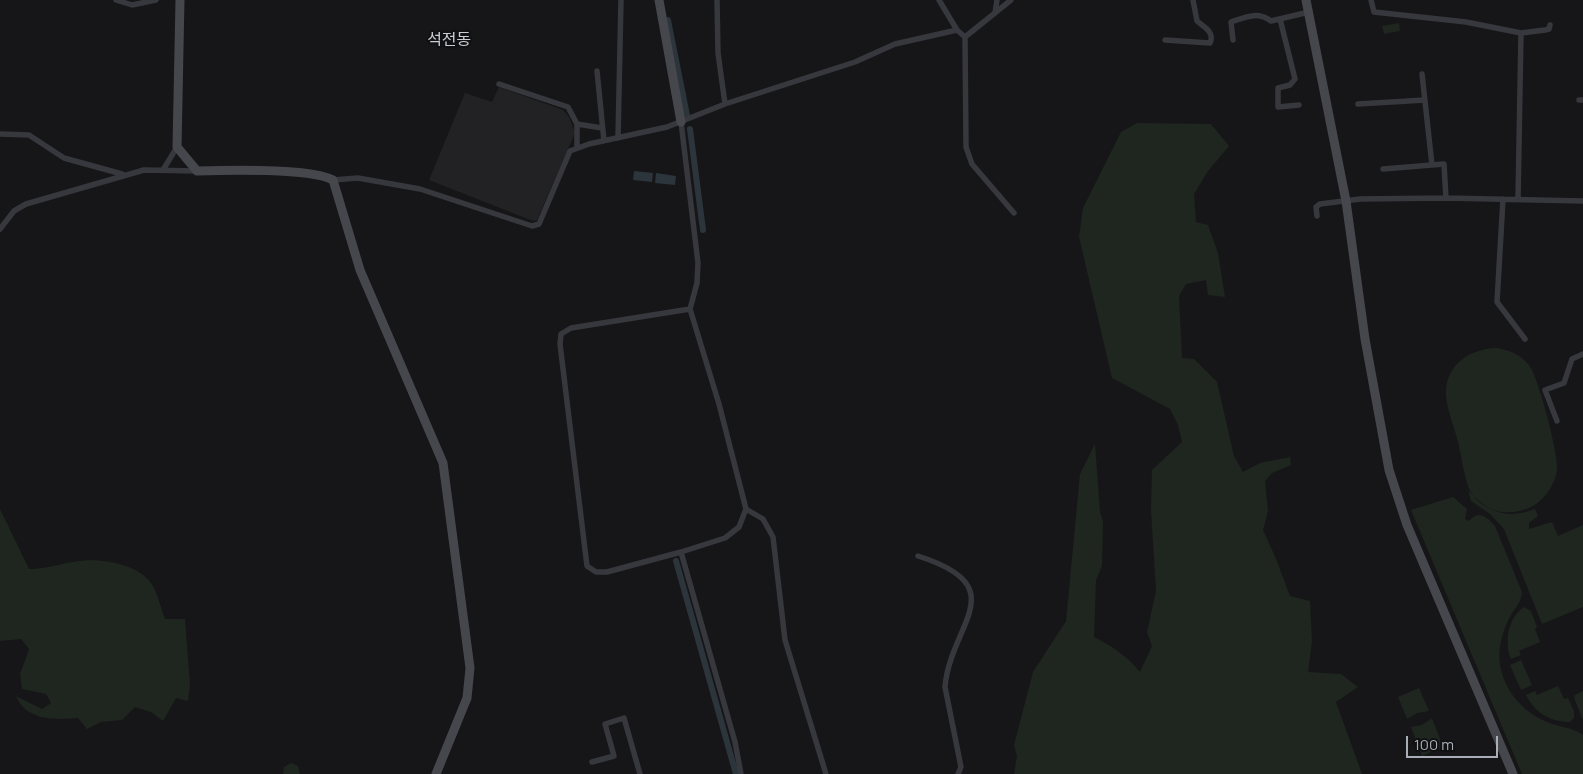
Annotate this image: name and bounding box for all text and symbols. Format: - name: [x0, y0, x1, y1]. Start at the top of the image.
- district label: 석전동: [427, 31, 471, 51]
- scale bar: [1408, 726, 1500, 758]
- text: 100 m: [1414, 734, 1454, 755]

